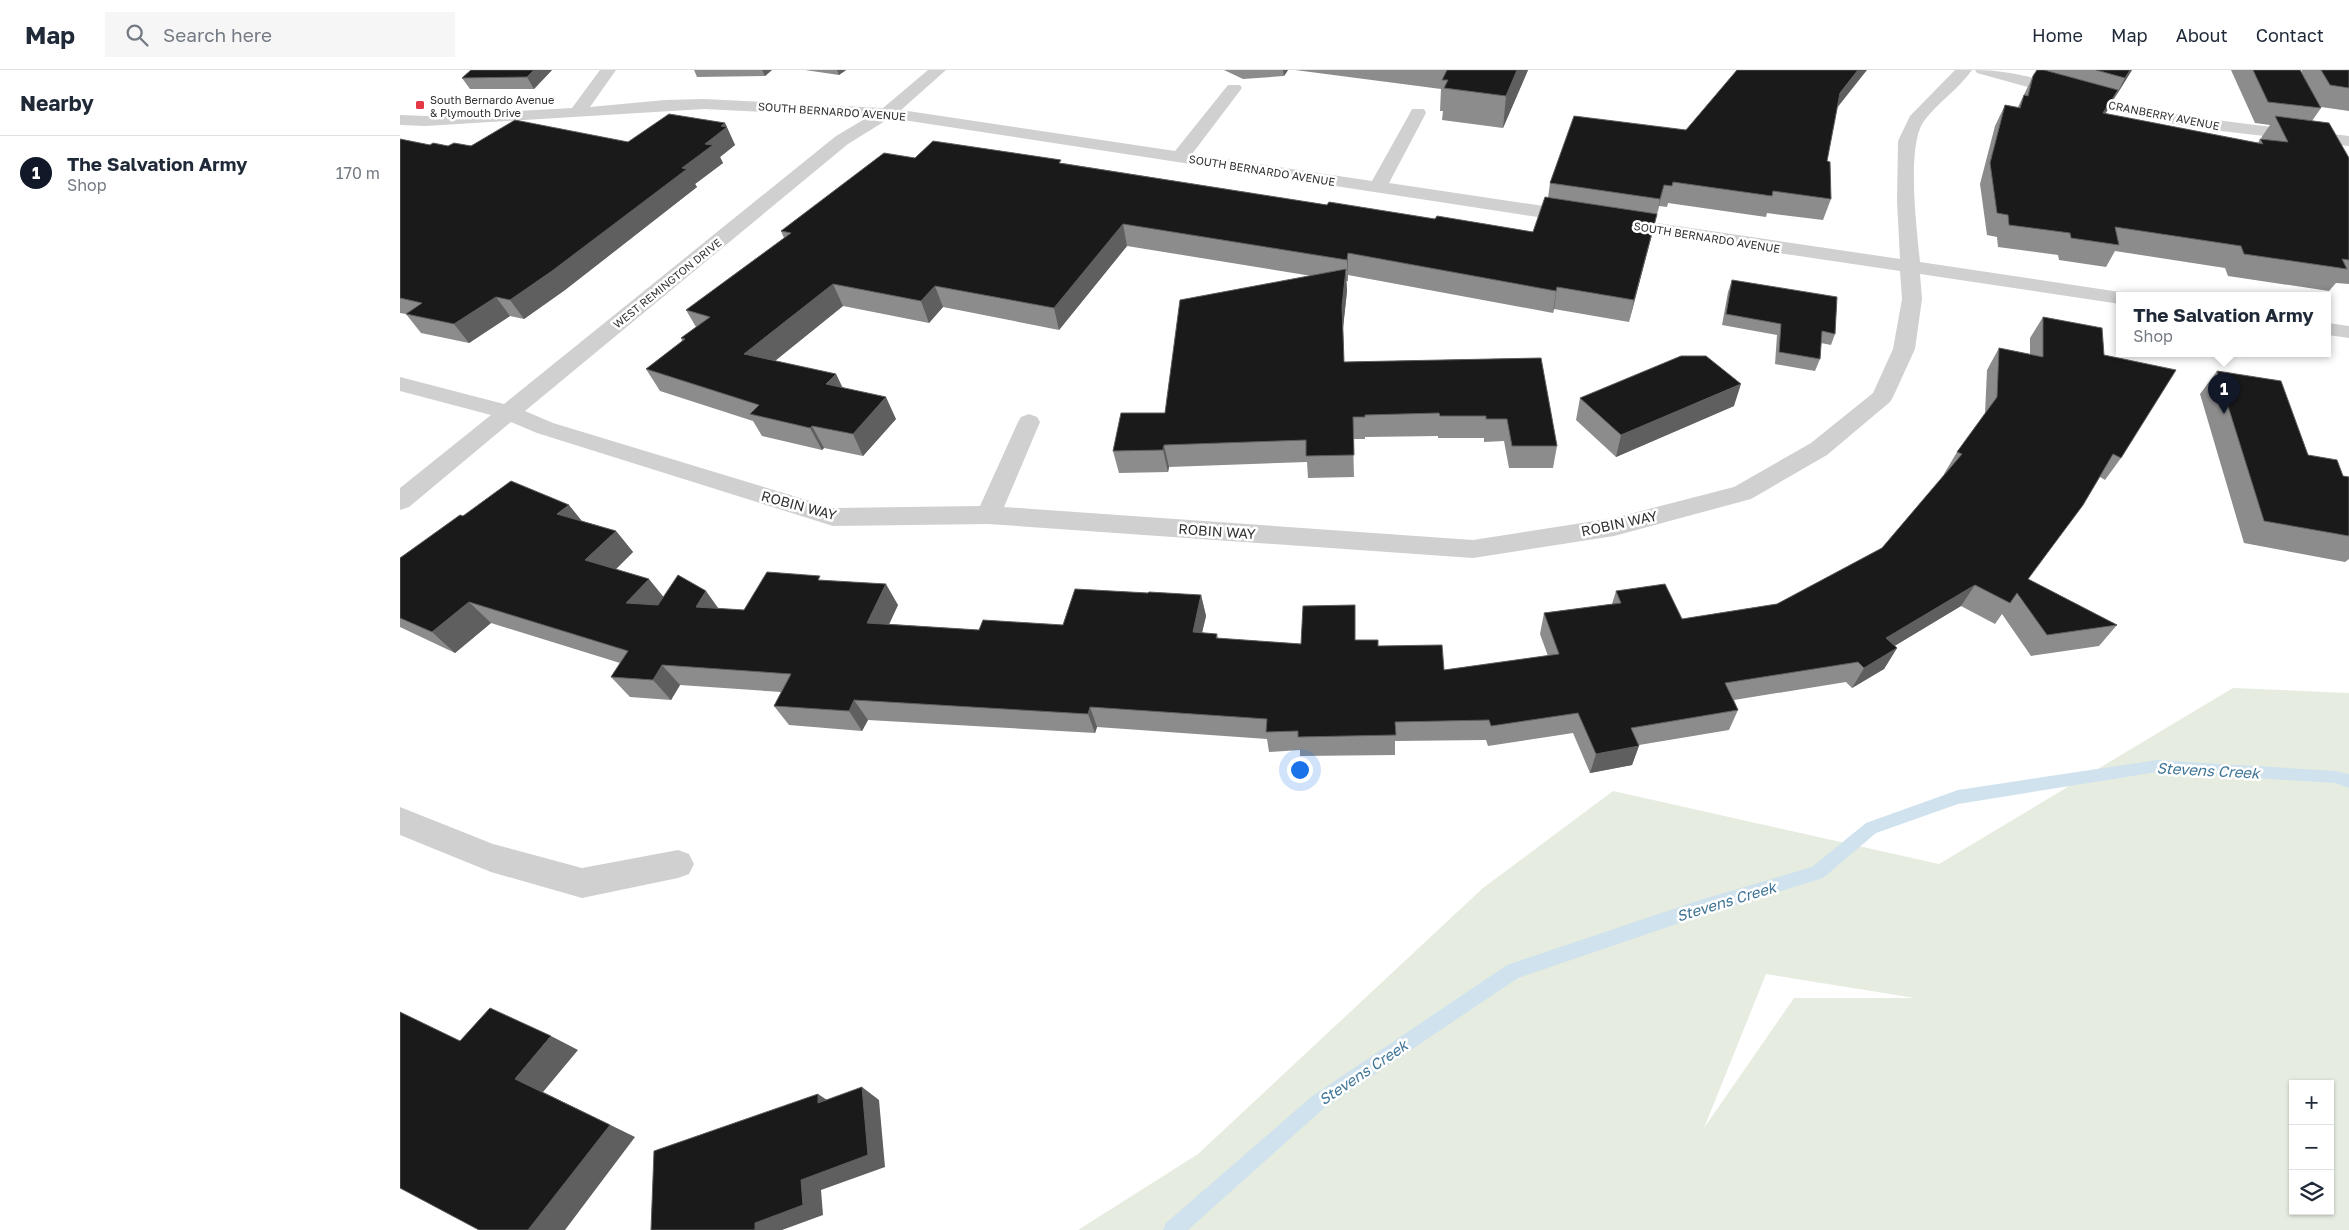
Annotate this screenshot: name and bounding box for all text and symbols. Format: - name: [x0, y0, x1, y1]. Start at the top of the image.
- search box: [105, 12, 455, 57]
- text: Map: [25, 20, 75, 49]
- icon: search: [123, 21, 151, 49]
- text: Search here: [163, 23, 272, 46]
- text: Home: [2032, 24, 2083, 46]
- text: Map: [2111, 24, 2148, 46]
- text: About: [2176, 24, 2228, 46]
- text: Contact: [2256, 24, 2324, 46]
- text: Nearby: [20, 90, 94, 116]
- place label: South Bernardo Avenue & Plymouth Drive: [430, 93, 554, 119]
- street label: CRANBERRY AVENUE: [2107, 98, 2221, 132]
- marker: South Bernardo Avenue & Plymouth Drive: [414, 99, 426, 111]
- street label: SOUTH BERNARDO AVENUE: [758, 99, 907, 123]
- text: The Salvation Army: [67, 152, 247, 175]
- street label: SOUTH BERNARDO AVENUE: [1188, 152, 1336, 188]
- text: 1: [32, 163, 40, 183]
- text: 170 m: [336, 163, 380, 183]
- text: Shop: [67, 175, 107, 195]
- street label: SOUTH BERNARDO AVENUE: [1633, 219, 1781, 255]
- street label: WEST REMINGTON DRIVE: [610, 235, 724, 331]
- popup: [2116, 292, 2331, 357]
- text: The Salvation Army: [2133, 303, 2314, 326]
- text: Shop: [2133, 326, 2173, 346]
- pin: 1: [2208, 373, 2240, 414]
- street label: ROBIN WAY: [759, 487, 839, 523]
- street label: ROBIN WAY: [1579, 507, 1659, 539]
- street label: ROBIN WAY: [1178, 520, 1256, 542]
- your location: [1287, 757, 1313, 783]
- water label: Stevens Creek: [2156, 758, 2262, 782]
- water label: Stevens Creek: [1674, 877, 1779, 925]
- water label: Stevens Creek: [1315, 1035, 1412, 1108]
- map controls: [2289, 1080, 2334, 1215]
- button: +: [2289, 1080, 2334, 1125]
- button: −: [2289, 1125, 2334, 1170]
- button: layers: [2289, 1170, 2334, 1215]

